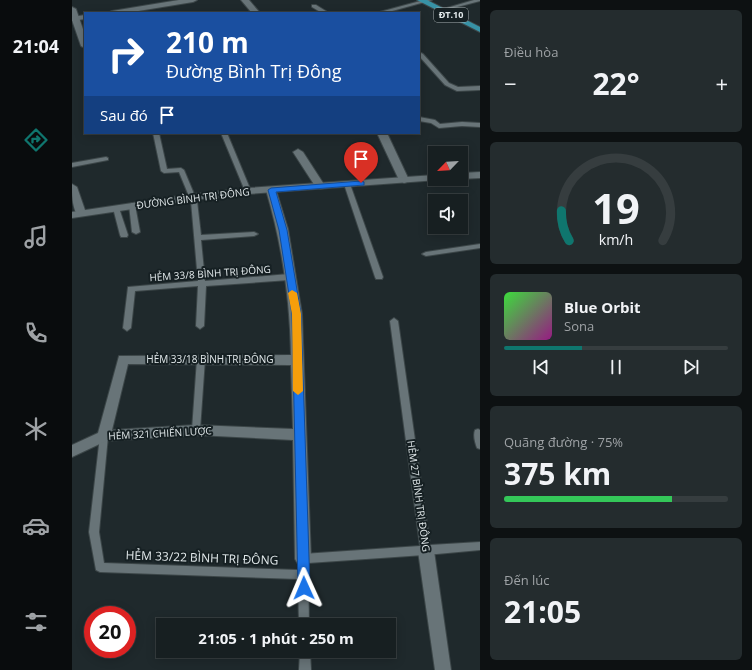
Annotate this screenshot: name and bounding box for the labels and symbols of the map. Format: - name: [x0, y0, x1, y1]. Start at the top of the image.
- road number: ĐT.10: [434, 8, 468, 22]
- pin: [344, 142, 378, 183]
- north arrow: [428, 146, 468, 186]
- street label: ĐƯỜNG BÌNH TRỊ ĐÔNG: [136, 184, 250, 212]
- street label: HẺM 33/8 BÌNH TRỊ ĐÔNG: [149, 262, 271, 284]
- street label: HẺM 33/18 BÌNH TRỊ ĐÔNG: [146, 352, 274, 366]
- street label: HẺM 321 CHIẾN LƯỢC: [108, 423, 212, 443]
- street label: HẺM 27 BÌNH TRỊ ĐÔNG: [404, 439, 434, 553]
- street label: HẺM 33/22 BÌNH TRỊ ĐÔNG: [125, 546, 279, 569]
- position arrow: [283, 567, 325, 609]
- speed limit sign: 20: [84, 606, 136, 658]

